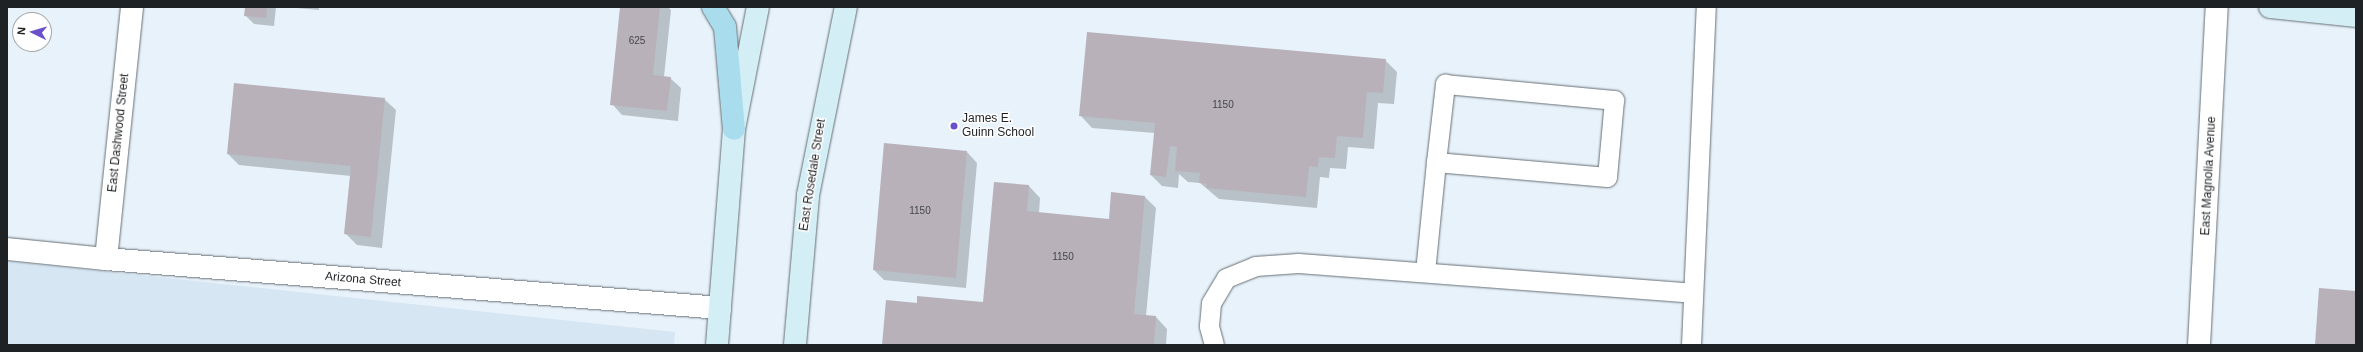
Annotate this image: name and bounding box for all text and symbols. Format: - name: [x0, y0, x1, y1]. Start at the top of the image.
- north arrow: [12, 12, 52, 52]
- text: N: [15, 27, 27, 36]
- house number: 625: [629, 35, 645, 47]
- street label: East Dashwood Street: [106, 73, 132, 193]
- house number: 1150: [1212, 99, 1234, 111]
- place label: James E. Guinn School: [962, 112, 1034, 140]
- street label: East Magnolia Avenue: [2199, 116, 2219, 236]
- street label: East Rosedale Street: [797, 118, 829, 232]
- marker: James E. Guinn School: [949, 121, 959, 131]
- house number: 1150: [909, 205, 931, 217]
- house number: 1150: [1052, 251, 1074, 263]
- street label: Arizona Street: [324, 270, 402, 290]

